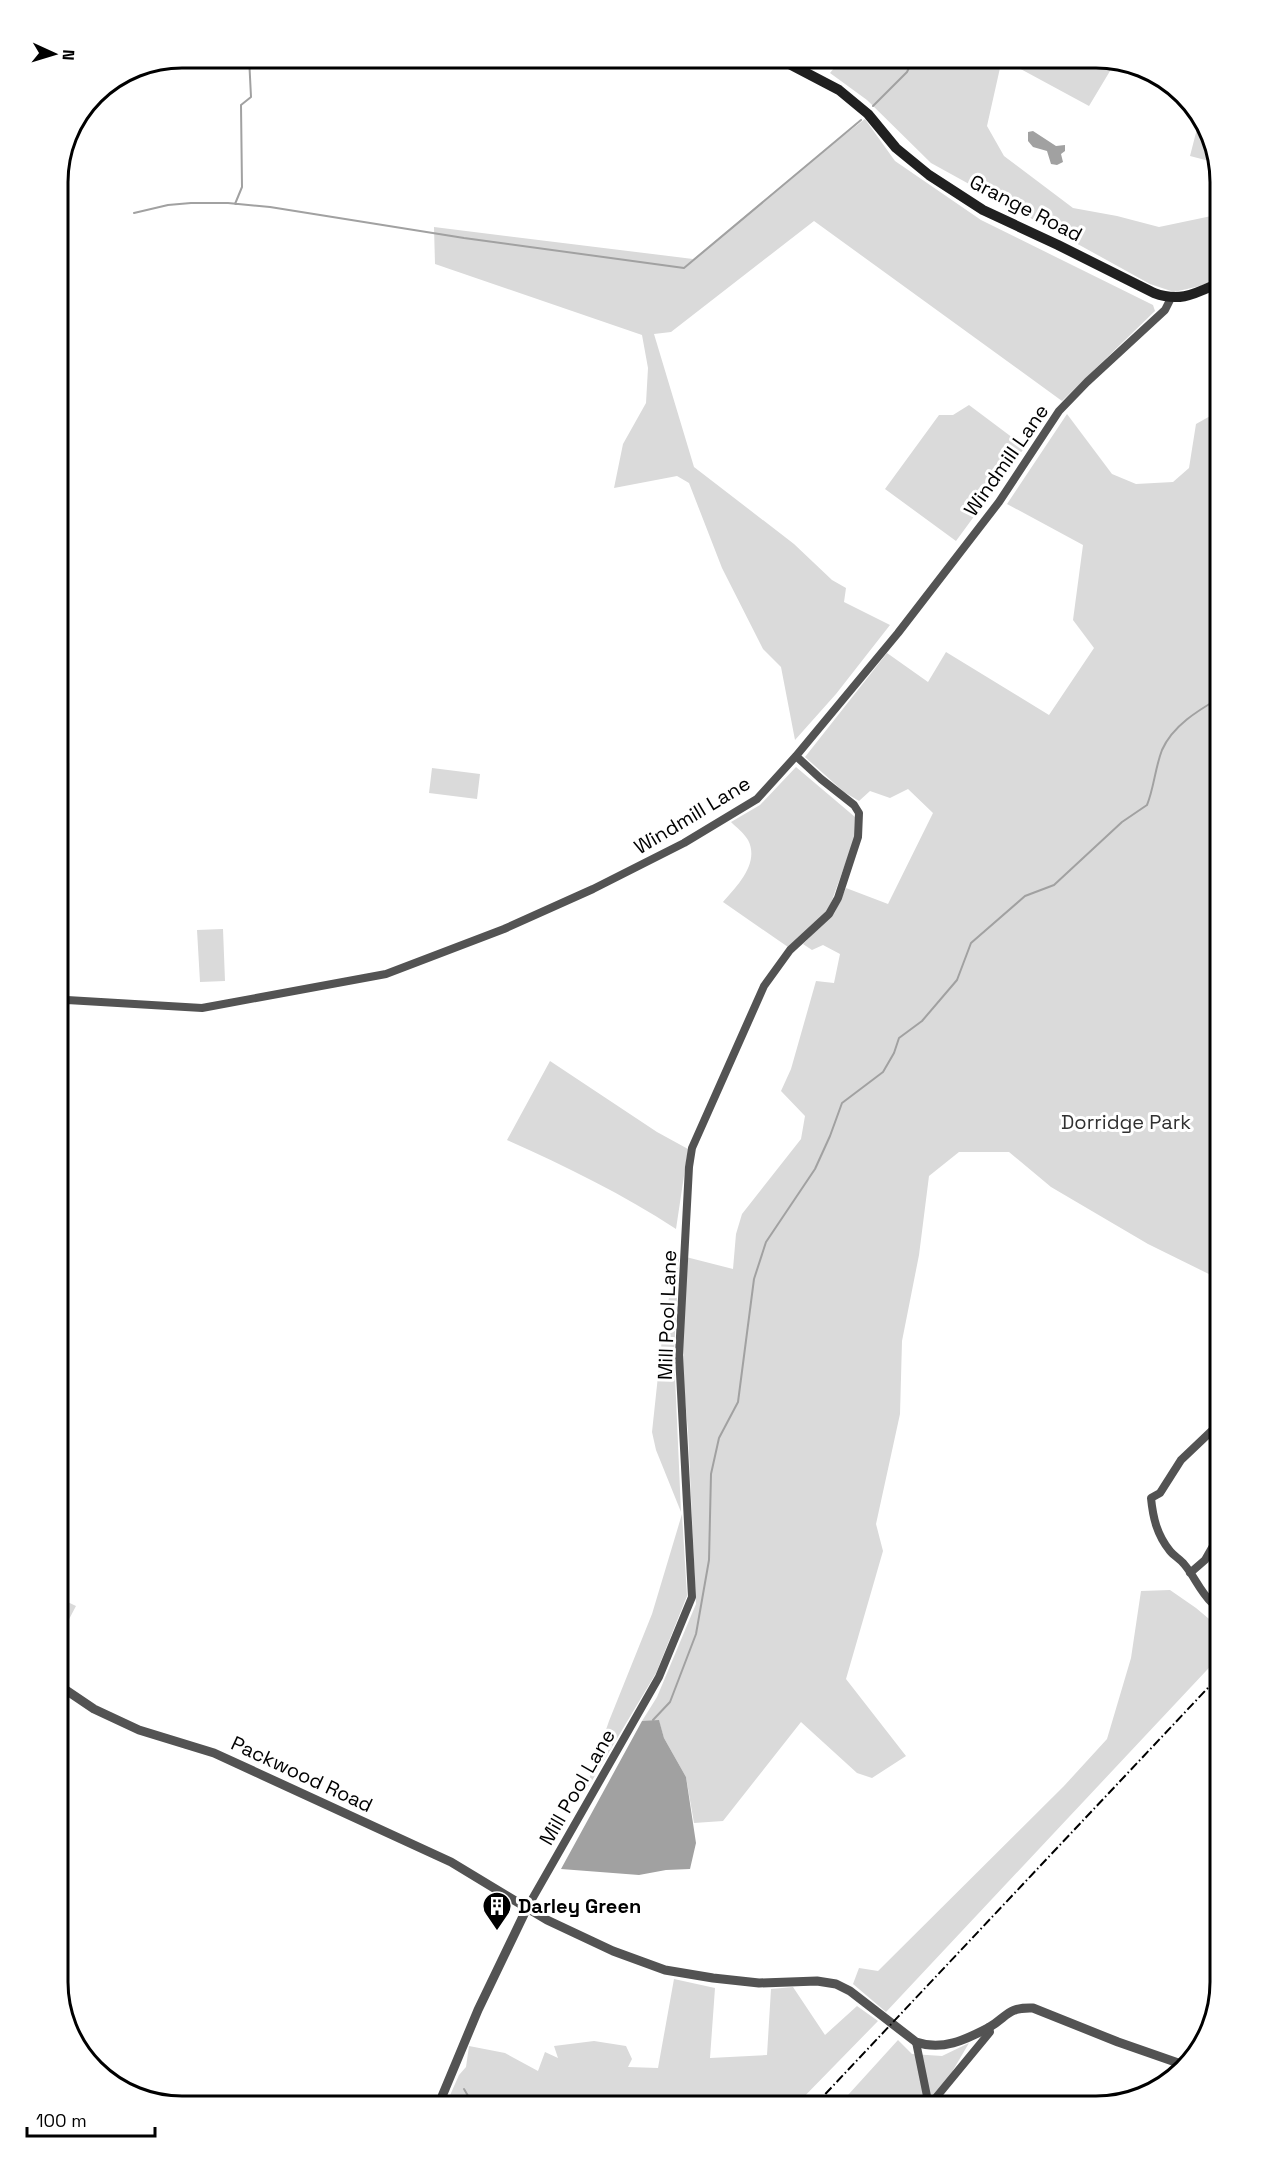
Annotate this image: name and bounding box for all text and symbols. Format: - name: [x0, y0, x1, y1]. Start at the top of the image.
- north arrow: [24, 24, 84, 84]
- text: N: [58, 49, 79, 61]
- street label: Grange Road: [965, 168, 1087, 248]
- street label: Windmill Lane: [958, 399, 1054, 521]
- street label: Windmill Lane: [629, 770, 755, 860]
- park label: Dorridge Park: [1061, 1109, 1191, 1135]
- street label: Mill Pool Lane: [652, 1250, 682, 1380]
- street label: Mill Pool Lane: [533, 1724, 621, 1850]
- street label: Packwood Road: [227, 1730, 377, 1818]
- building icon: Darley Green: [481, 1890, 513, 1932]
- place label: Darley Green: [518, 1893, 641, 1919]
- scale bar: [27, 2100, 154, 2138]
- text: 100 m: [36, 2109, 87, 2132]

